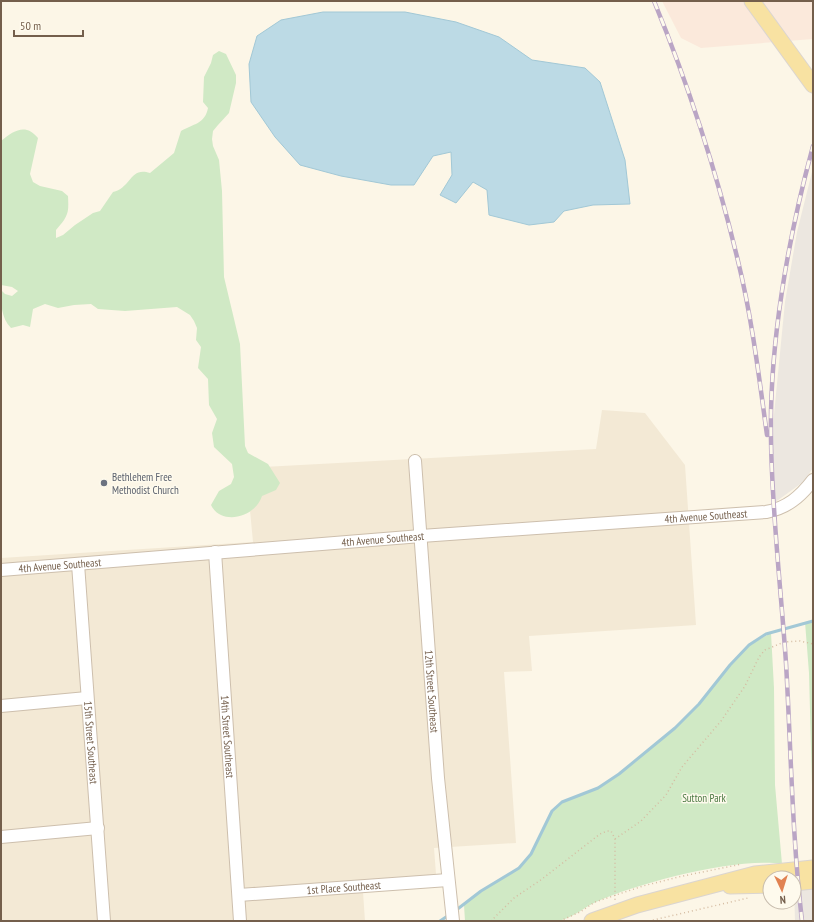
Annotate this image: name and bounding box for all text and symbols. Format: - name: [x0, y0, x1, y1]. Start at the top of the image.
- scale bar: [14, 12, 83, 38]
- text: 50 m: [20, 18, 41, 33]
- place label: Bethlehem Free Methodist Church: [112, 470, 179, 497]
- marker: Bethlehem Free Methodist Church: [99, 478, 109, 488]
- street label: 4th Avenue Southeast: [664, 506, 748, 526]
- street label: 4th Avenue Southeast: [341, 529, 425, 549]
- street label: 4th Avenue Southeast: [18, 555, 102, 576]
- street label: 12th Street Southeast: [422, 649, 442, 733]
- street label: 14th Street Southeast: [218, 695, 237, 779]
- street label: 15th Street Southeast: [81, 701, 101, 784]
- park label: Sutton Park: [682, 791, 727, 805]
- north arrow: [762, 870, 802, 910]
- street label: 1st Place Southeast: [306, 878, 381, 897]
- text: N: [779, 893, 786, 907]

